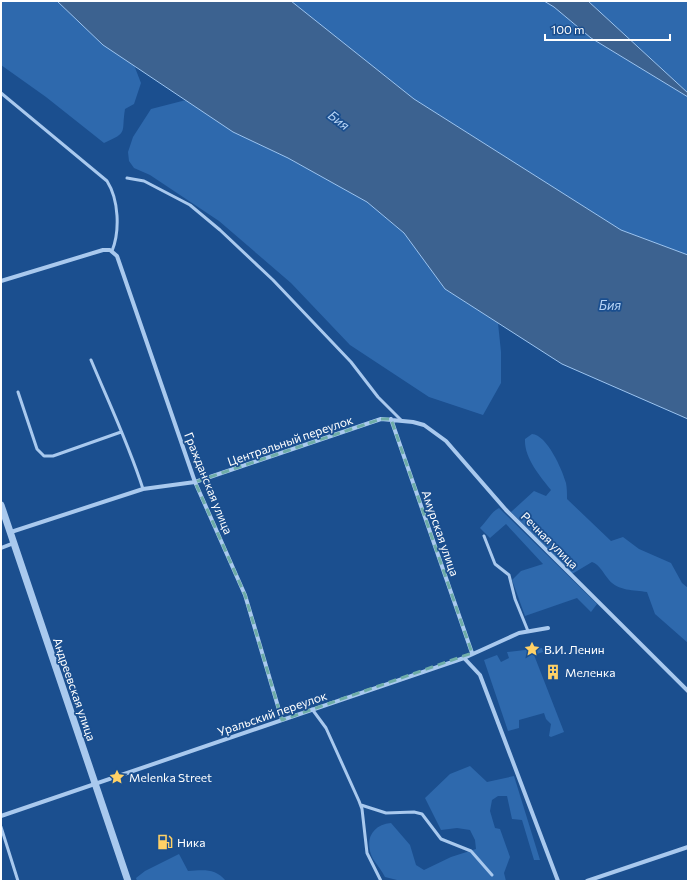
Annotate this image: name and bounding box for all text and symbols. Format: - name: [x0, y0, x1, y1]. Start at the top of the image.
- scale bar: [545, 16, 670, 42]
- text: 100 m: [551, 22, 585, 36]
- water label: Бия: [325, 107, 353, 133]
- water label: Бия: [599, 297, 621, 313]
- street label: Центральный переулок: [225, 412, 355, 468]
- street label: Гражданская улица: [182, 430, 236, 536]
- street label: Амурская улица: [420, 488, 462, 578]
- street label: Речная улица: [519, 509, 581, 571]
- street label: Андреевская улица: [51, 636, 99, 742]
- place icon: В.И. Ленин: [523, 640, 541, 658]
- place label: В.И. Ленин: [544, 642, 605, 656]
- building icon: Меленка: [544, 663, 562, 681]
- place label: Меленка: [565, 665, 616, 679]
- street label: Уральский переулок: [215, 688, 329, 738]
- place icon: Melenka Street: [108, 768, 126, 786]
- place label: Melenka Street: [129, 770, 212, 784]
- fuel station icon: Ника: [156, 833, 174, 851]
- place label: Ника: [177, 835, 206, 849]

